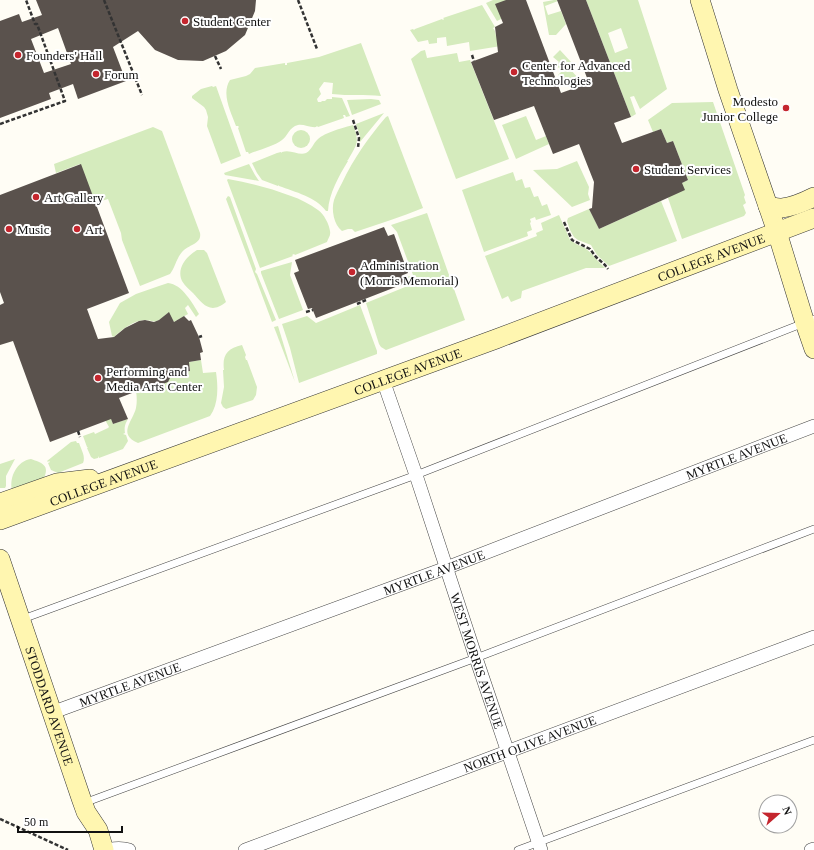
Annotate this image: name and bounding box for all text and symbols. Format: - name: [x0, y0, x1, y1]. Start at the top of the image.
- place label: Student Center: [193, 14, 271, 29]
- marker: Student Center: [180, 16, 190, 26]
- place label: Founders' Hall: [26, 48, 103, 63]
- marker: Founders' Hall: [13, 50, 23, 60]
- place label: Center for Advanced Technologies: [522, 58, 631, 88]
- place label: Forum: [104, 67, 139, 82]
- marker: Center for Advanced Technologies: [509, 67, 519, 77]
- marker: Forum: [91, 69, 101, 79]
- place label: Modesto Junior College: [702, 94, 778, 124]
- marker: Modesto Junior College: [781, 103, 791, 113]
- place label: Student Services: [644, 162, 731, 177]
- marker: Student Services: [631, 164, 641, 174]
- place label: Art Gallery: [44, 190, 104, 205]
- marker: Art Gallery: [31, 192, 41, 202]
- place label: Music: [17, 222, 50, 237]
- place label: Art: [85, 222, 103, 237]
- marker: Music: [4, 224, 14, 234]
- marker: Art: [72, 224, 82, 234]
- street label: COLLEGE AVENUE: [655, 230, 767, 284]
- place label: Administration (Morris Memorial): [360, 258, 459, 288]
- marker: Administration (Morris Memorial): [347, 267, 357, 277]
- street label: COLLEGE AVENUE: [352, 345, 464, 398]
- place label: Performing and Media Arts Center: [106, 364, 203, 394]
- marker: Performing and Media Arts Center: [93, 373, 103, 383]
- street label: MYRTLE AVENUE: [684, 430, 789, 482]
- street label: COLLEGE AVENUE: [47, 456, 159, 509]
- street label: MYRTLE AVENUE: [381, 546, 487, 598]
- street label: WEST MORRIS AVENUE: [448, 591, 507, 731]
- street label: STODDARD AVENUE: [23, 644, 77, 767]
- street label: MYRTLE AVENUE: [77, 659, 183, 710]
- street label: NORTH OLIVE AVENUE: [461, 712, 598, 775]
- north arrow: [758, 794, 798, 834]
- text: N: [780, 805, 794, 816]
- scale bar: [18, 808, 122, 834]
- text: 50 m: [24, 815, 49, 829]

